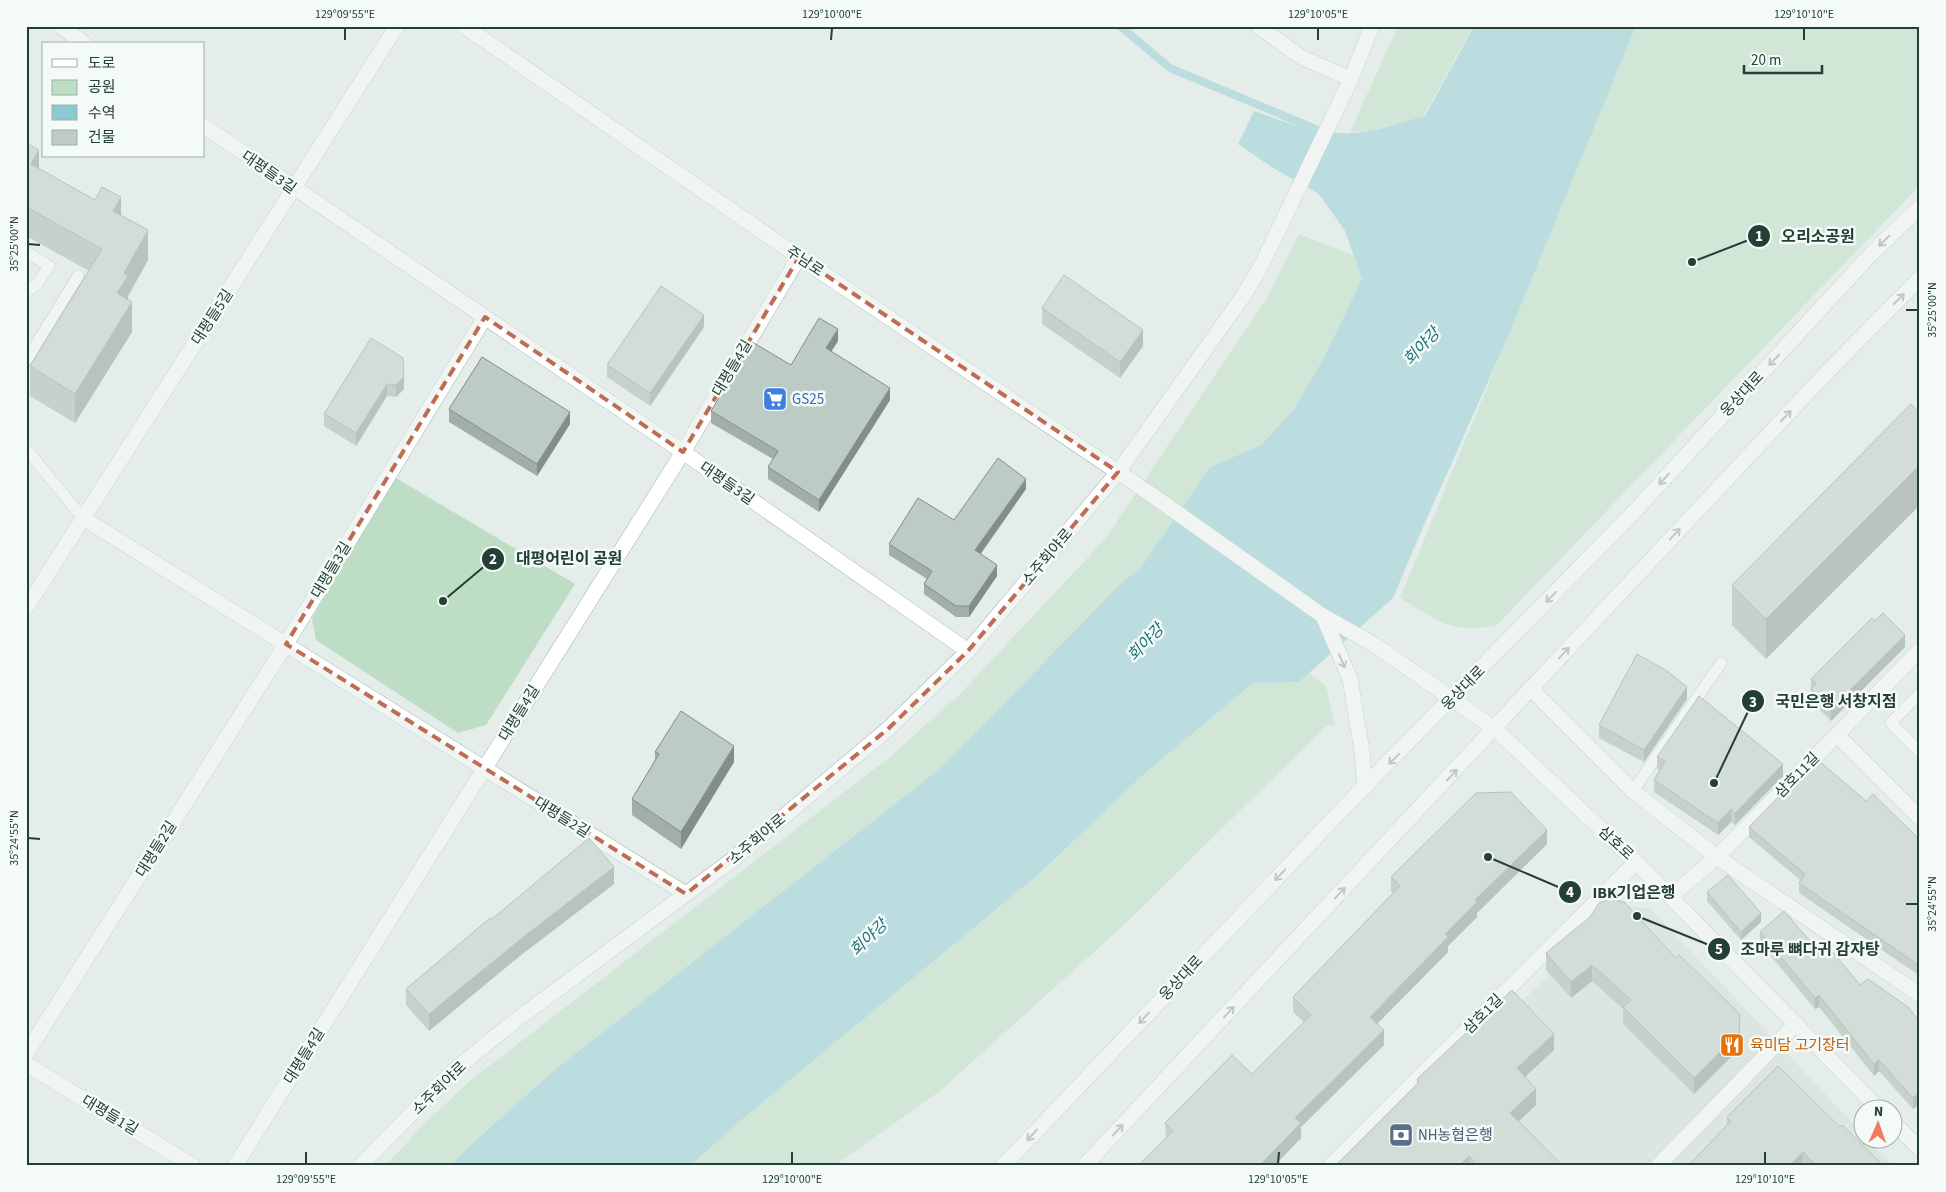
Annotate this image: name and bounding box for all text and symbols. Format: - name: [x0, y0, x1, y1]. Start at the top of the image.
- text: 129°09'55"E: [315, 6, 375, 23]
- text: 129°10'00"E: [802, 6, 862, 23]
- text: 129°10'05"E: [1288, 6, 1348, 23]
- text: 129°10'10"E: [1774, 6, 1834, 23]
- legend: [42, 42, 205, 158]
- scale bar: [1744, 42, 1821, 74]
- text: 20 m: [1751, 50, 1781, 71]
- text: 도로: [88, 53, 116, 74]
- text: 공원: [88, 77, 116, 98]
- text: 수역: [88, 103, 116, 124]
- text: 건물: [88, 127, 116, 148]
- street label: 대평들3길: [237, 146, 300, 199]
- text: 35°25'00"N: [6, 216, 23, 272]
- callout: 오리소공원: [1747, 221, 1865, 252]
- text: 1: [1755, 226, 1763, 247]
- text: 오리소공원: [1781, 226, 1855, 248]
- one-way arrow: [1878, 235, 1891, 247]
- street label: 주남로: [782, 241, 828, 282]
- text: 35°25'00"N: [1924, 282, 1941, 338]
- street label: 대평들5길: [187, 285, 238, 349]
- one-way arrow: [1893, 293, 1905, 305]
- water label: 회야강: [1399, 321, 1446, 370]
- street label: 대평들4길: [707, 336, 758, 401]
- one-way arrow: [1768, 353, 1780, 366]
- street label: 웅상대로: [1716, 367, 1769, 422]
- supermarket icon: GS25: [762, 386, 788, 412]
- place label: GS25: [792, 389, 824, 410]
- one-way arrow: [1780, 409, 1792, 422]
- street label: 대평들3길: [695, 457, 758, 510]
- one-way arrow: [1658, 473, 1670, 486]
- street label: 소주회야로: [1017, 524, 1078, 591]
- one-way arrow: [1669, 528, 1681, 541]
- street label: 대평들3길: [306, 538, 357, 603]
- callout: 대평어린이 공원: [481, 543, 632, 574]
- text: 대평어린이 공원: [516, 548, 622, 570]
- text: 2: [489, 549, 497, 570]
- one-way arrow: [1545, 590, 1557, 603]
- water label: 회야강: [1123, 617, 1170, 666]
- one-way arrow: [1558, 646, 1570, 659]
- one-way arrow: [1338, 653, 1347, 668]
- street label: 웅상대로: [1437, 661, 1490, 715]
- street label: 대평들4길: [494, 681, 545, 745]
- callout: 국민은행 서창지점: [1741, 686, 1907, 717]
- text: 국민은행 서창지점: [1776, 691, 1896, 713]
- text: 3: [1749, 692, 1757, 713]
- street label: 삼호11길: [1770, 748, 1824, 803]
- one-way arrow: [1388, 752, 1400, 764]
- one-way arrow: [1446, 768, 1458, 781]
- street label: 대평들2길: [530, 792, 594, 843]
- street label: 소주회야로: [724, 809, 791, 870]
- text: 35°24'55"N: [6, 810, 23, 866]
- street label: 대평들2길: [131, 817, 182, 881]
- street label: 삼호로: [1593, 822, 1638, 865]
- one-way arrow: [1274, 868, 1286, 881]
- callout: IBK기업은행: [1557, 876, 1685, 907]
- text: 35°24'55"N: [1924, 876, 1941, 932]
- text: 4: [1566, 882, 1574, 903]
- text: IBK기업은행: [1592, 882, 1676, 904]
- one-way arrow: [1334, 887, 1346, 900]
- water label: 회야강: [845, 913, 894, 961]
- callout: 조마루 뼈다귀 감자탕: [1706, 934, 1890, 965]
- text: 5: [1715, 939, 1723, 960]
- text: 조마루 뼈다귀 감자탕: [1741, 939, 1880, 961]
- street label: 웅상대로: [1155, 951, 1208, 1006]
- street label: 삼호1길: [1459, 990, 1508, 1039]
- one-way arrow: [1223, 1005, 1235, 1018]
- one-way arrow: [1138, 1011, 1150, 1024]
- street label: 대평들4길: [279, 1024, 330, 1088]
- restaurant icon: 육미담 고기장터: [1719, 1032, 1745, 1058]
- place label: 육미담 고기장터: [1750, 1035, 1850, 1056]
- street label: 소주회야로: [407, 1057, 471, 1120]
- street label: 대평들1길: [77, 1090, 142, 1141]
- north arrow: [1854, 1100, 1904, 1150]
- text: N: [1873, 1102, 1883, 1122]
- bank icon: NH농협은행: [1388, 1122, 1414, 1148]
- one-way arrow: [1112, 1124, 1124, 1137]
- place label: NH농협은행: [1418, 1125, 1493, 1146]
- one-way arrow: [1026, 1129, 1038, 1142]
- text: 129°09'55"E: [276, 1171, 336, 1188]
- text: 129°10'00"E: [762, 1171, 822, 1188]
- text: 129°10'05"E: [1248, 1171, 1308, 1188]
- text: 129°10'10"E: [1735, 1171, 1795, 1188]

